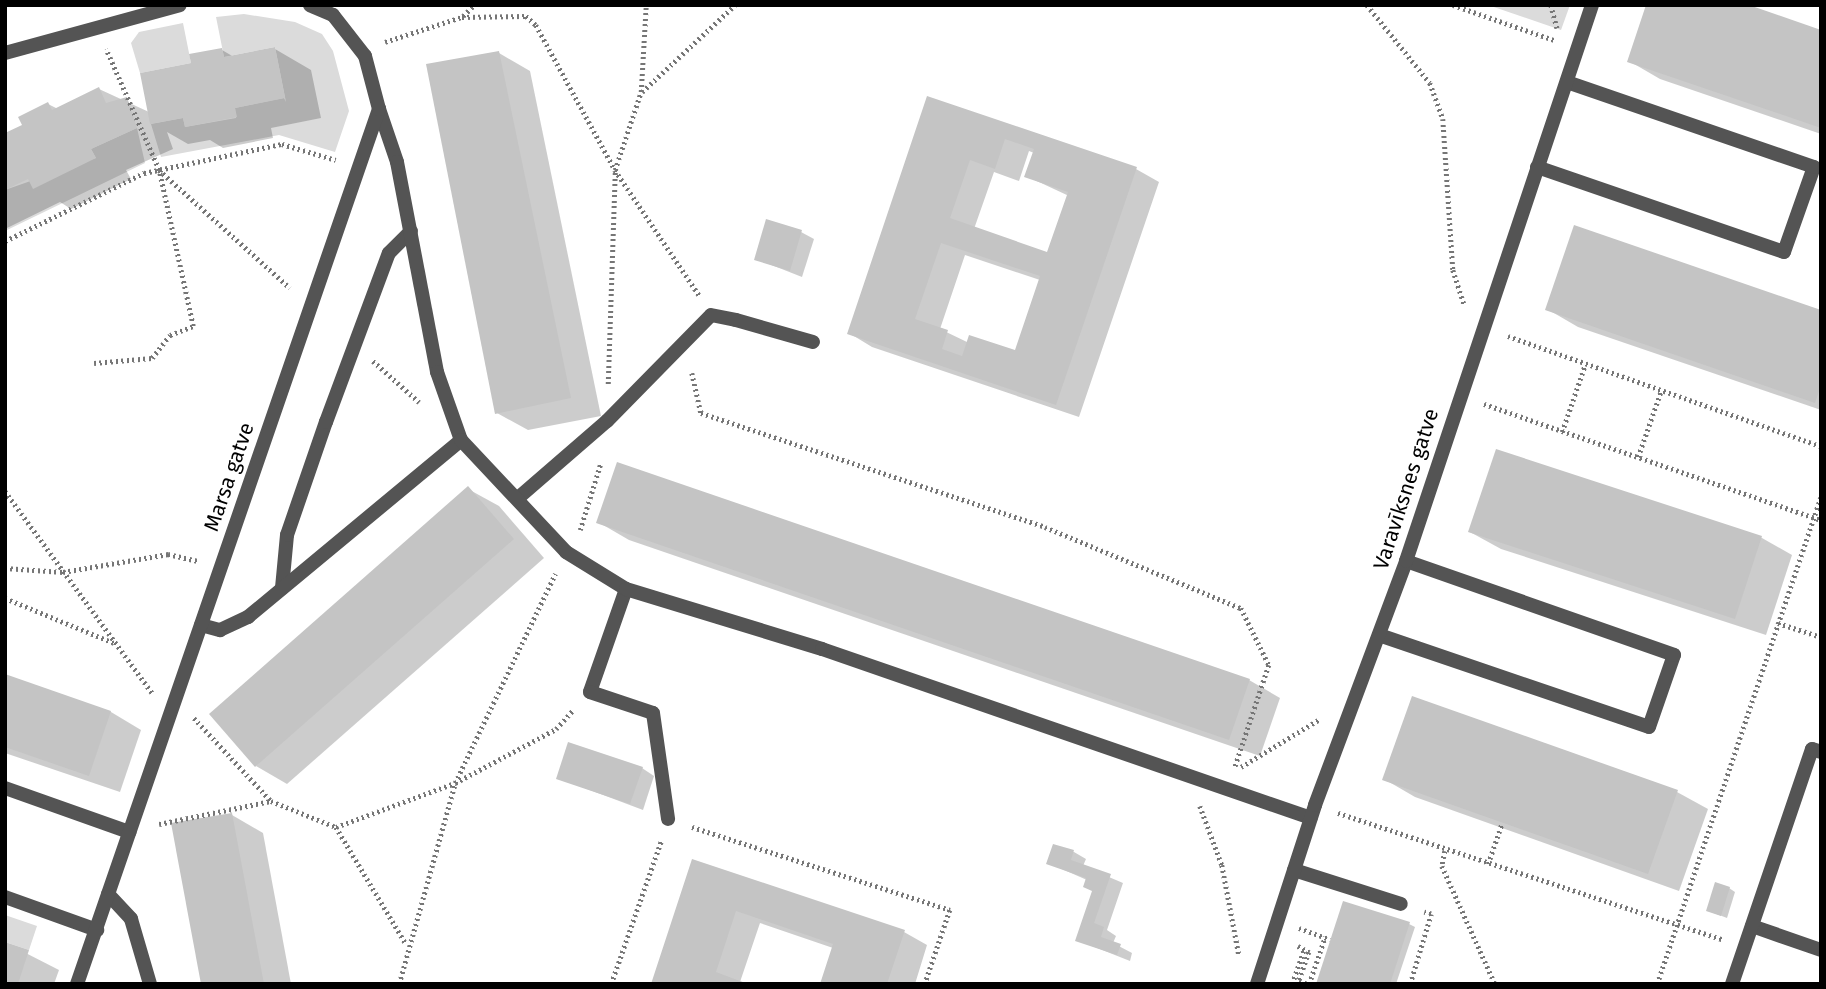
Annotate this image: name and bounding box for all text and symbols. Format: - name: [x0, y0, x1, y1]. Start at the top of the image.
- street label: Varavīksnes gatve: [1368, 405, 1444, 573]
- street label: Marsa gatve: [199, 419, 259, 535]

